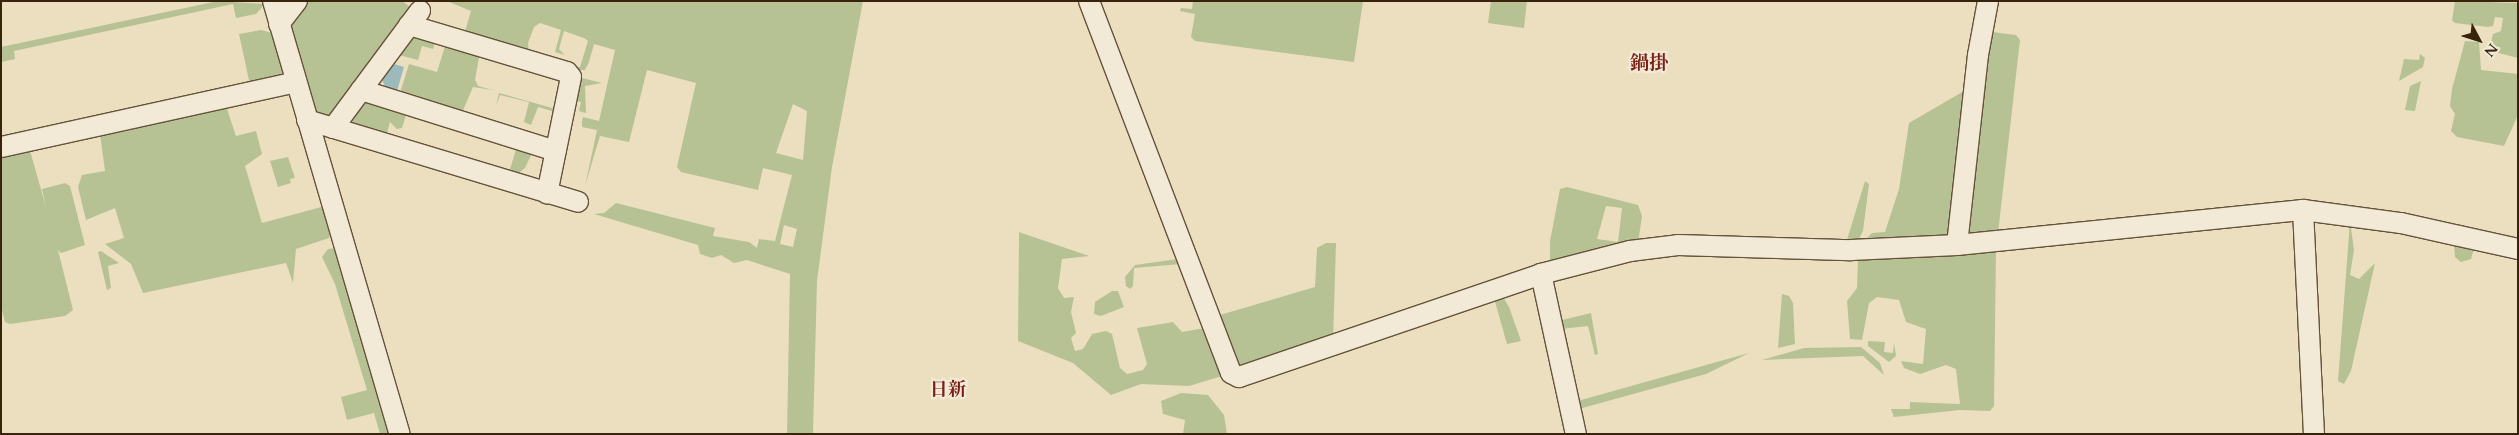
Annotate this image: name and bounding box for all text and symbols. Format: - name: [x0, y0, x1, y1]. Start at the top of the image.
- north arrow: [2454, 15, 2504, 65]
- text: N: [2480, 39, 2502, 61]
- district label: 鍋掛: [1630, 53, 1668, 75]
- district label: 日新: [930, 379, 966, 401]

